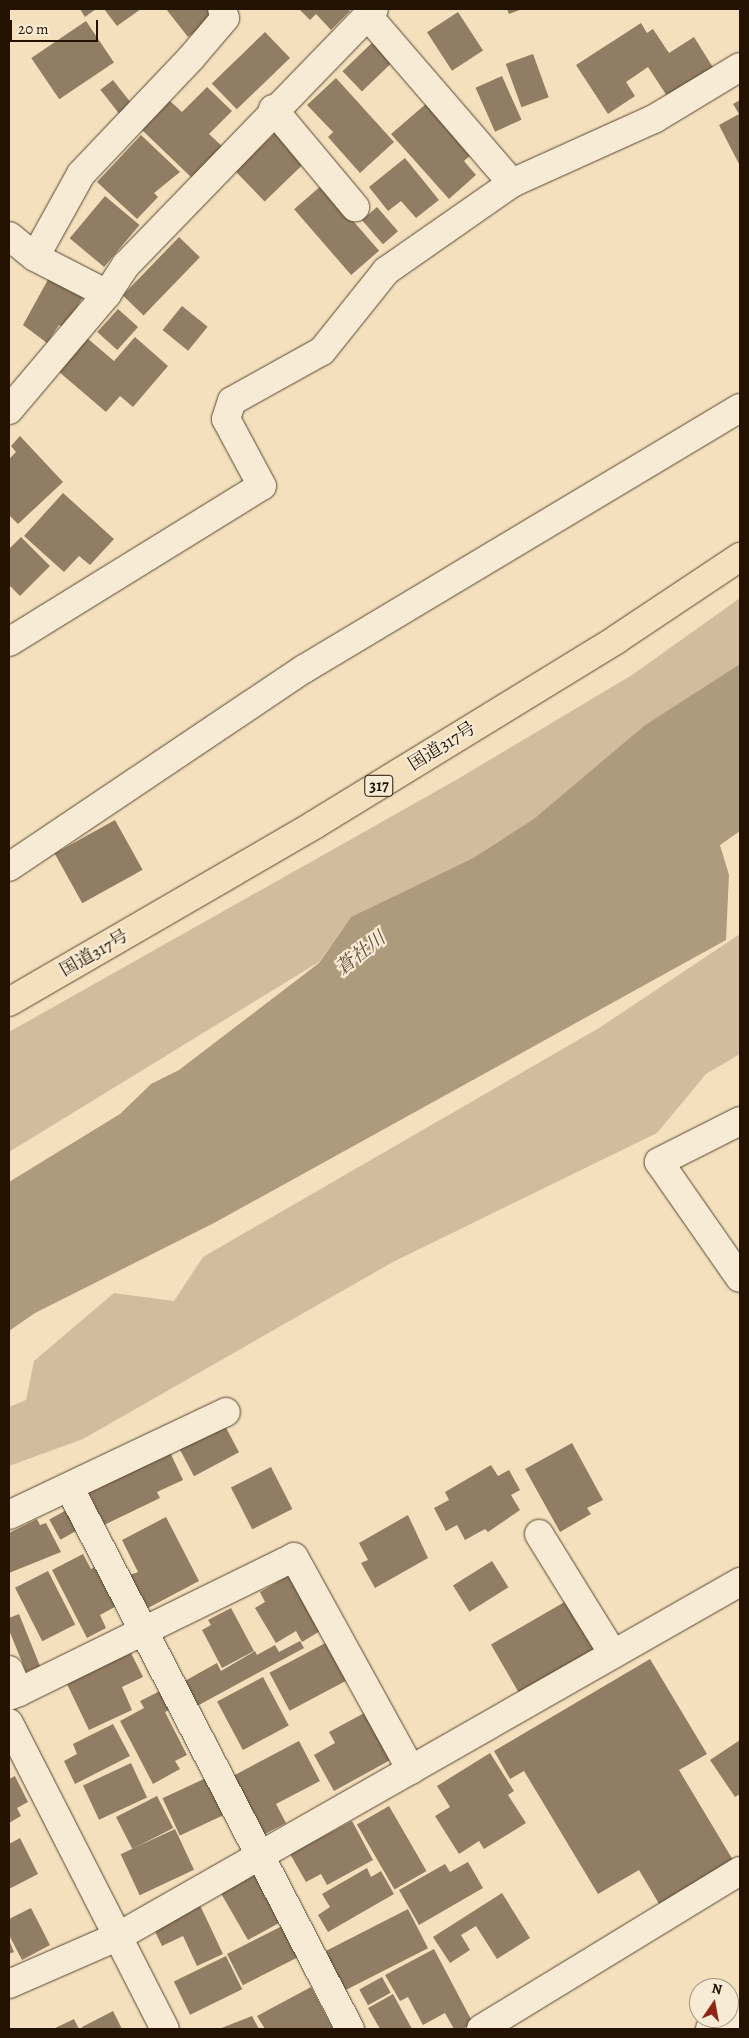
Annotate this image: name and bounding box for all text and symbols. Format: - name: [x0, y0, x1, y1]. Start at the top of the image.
- scale bar: [12, 10, 100, 42]
- text: 20 m: [18, 19, 49, 39]
- street label: 国道317号: [404, 717, 480, 775]
- road number: 317: [364, 772, 394, 799]
- street label: 国道317号: [56, 925, 132, 981]
- water label: 蒼社川: [332, 927, 390, 981]
- north arrow: [689, 1978, 739, 2028]
- text: N: [710, 1978, 724, 1999]

